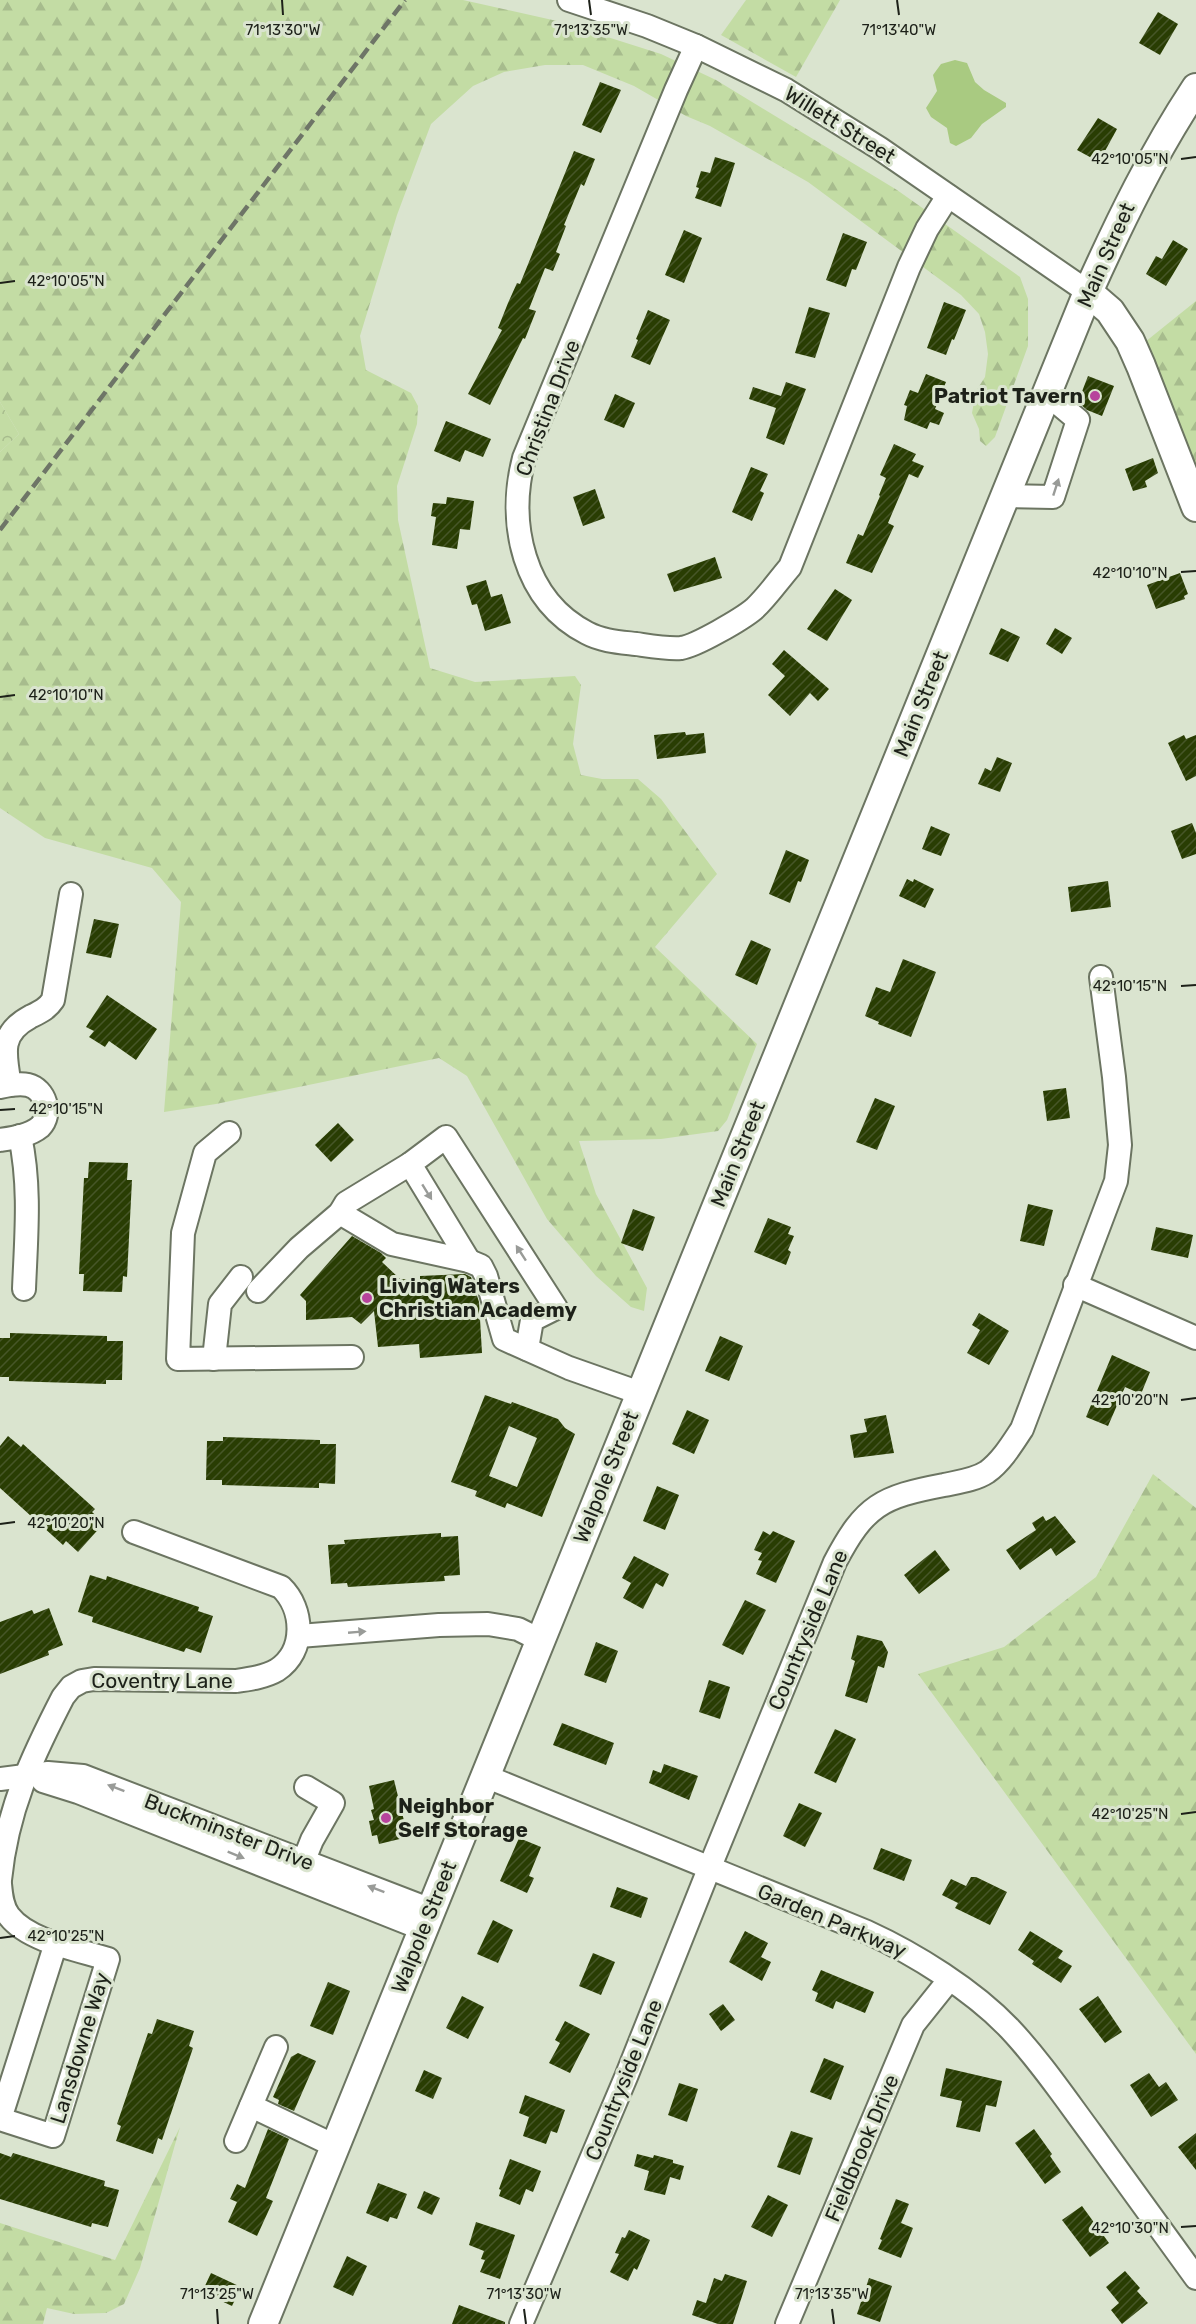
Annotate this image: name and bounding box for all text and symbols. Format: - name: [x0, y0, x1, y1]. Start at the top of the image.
- text: 71°13'30"W: [246, 21, 320, 39]
- text: 71°13'35"W: [554, 21, 628, 39]
- text: 71°13'40"W: [862, 21, 936, 39]
- street label: Willett Street: [780, 81, 900, 169]
- text: 42°10'05"N: [1091, 150, 1169, 168]
- street label: Main Street: [1071, 199, 1140, 311]
- text: 42°10'05"N: [27, 272, 105, 290]
- street label: Christina Drive: [510, 336, 585, 479]
- place label: Patriot Tavern: [934, 383, 1083, 408]
- marker: Patriot Tavern: [1088, 389, 1102, 403]
- one-way arrow: [1052, 478, 1062, 496]
- text: 42°10'10"N: [1092, 564, 1168, 582]
- street label: Main Street: [888, 647, 953, 760]
- text: 42°10'10"N: [28, 686, 104, 704]
- text: 42°10'15"N: [1093, 977, 1167, 995]
- street label: Main Street: [705, 1097, 770, 1210]
- text: 42°10'15"N: [29, 1100, 103, 1118]
- one-way arrow: [421, 1184, 432, 1200]
- one-way arrow: [516, 1245, 527, 1261]
- place label: Living Waters Christian Academy: [379, 1273, 577, 1322]
- marker: Living Waters Christian Academy: [360, 1291, 374, 1305]
- text: 42°10'20"N: [1091, 1391, 1169, 1409]
- street label: Walpole Street: [568, 1407, 643, 1547]
- text: 42°10'20"N: [27, 1514, 105, 1532]
- street label: Countryside Lane: [762, 1546, 853, 1714]
- one-way arrow: [347, 1627, 366, 1637]
- street label: Coventry Lane: [91, 1668, 233, 1693]
- one-way arrow: [107, 1782, 125, 1792]
- street label: Buckminster Drive: [141, 1788, 317, 1875]
- place label: Neighbor Self Storage: [398, 1793, 528, 1842]
- text: 42°10'25"N: [1092, 1805, 1168, 1823]
- marker: Neighbor Self Storage: [379, 1811, 393, 1825]
- one-way arrow: [228, 1850, 246, 1860]
- street label: Walpole Street: [386, 1857, 461, 1997]
- street label: Garden Parkway: [754, 1878, 911, 1963]
- one-way arrow: [367, 1884, 385, 1893]
- text: 42°10'25"N: [28, 1927, 104, 1945]
- street label: Lansdowne Way: [45, 1969, 114, 2126]
- street label: Countryside Lane: [580, 1995, 667, 2164]
- street label: Fieldbrook Drive: [819, 2070, 904, 2225]
- text: 42°10'30"N: [1091, 2219, 1169, 2237]
- text: 71°13'25"W: [180, 2285, 254, 2303]
- text: 71°13'30"W: [487, 2285, 561, 2303]
- text: 71°13'35"W: [795, 2285, 869, 2303]

